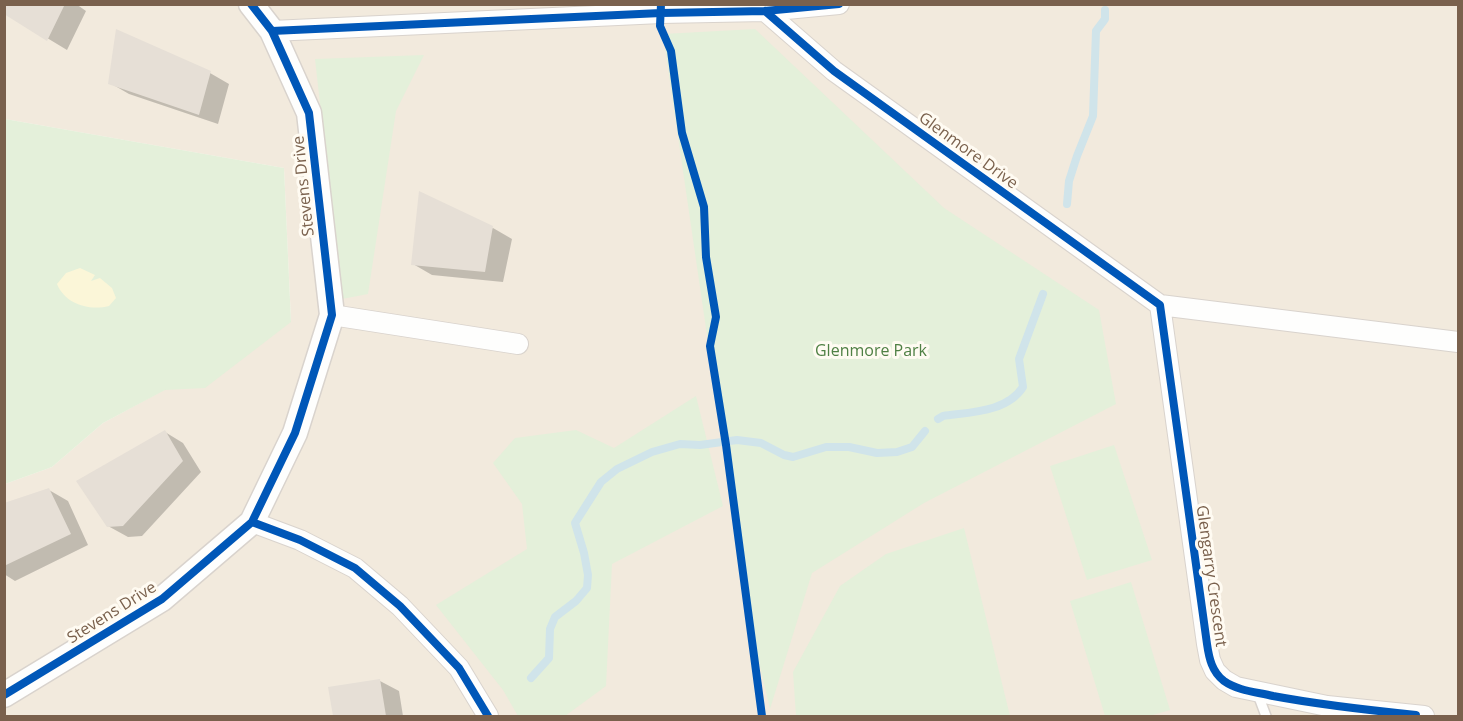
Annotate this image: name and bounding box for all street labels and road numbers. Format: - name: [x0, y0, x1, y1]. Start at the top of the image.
- street label: Glenmore Drive: [915, 109, 1021, 193]
- street label: Stevens Drive: [289, 135, 319, 237]
- street label: Glengarry Crescent: [1192, 504, 1230, 648]
- street label: Stevens Drive: [64, 578, 160, 648]

